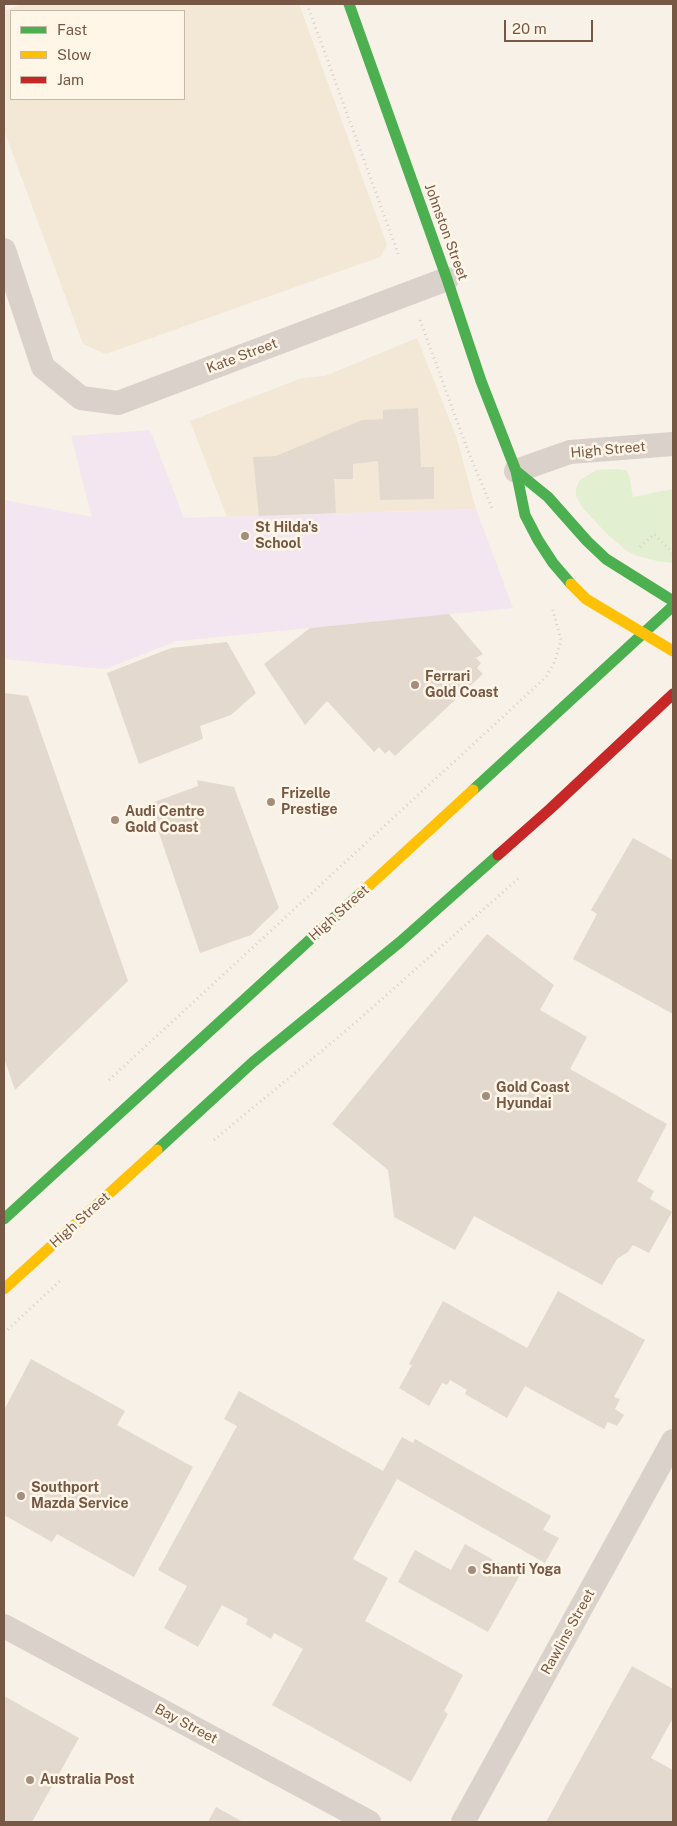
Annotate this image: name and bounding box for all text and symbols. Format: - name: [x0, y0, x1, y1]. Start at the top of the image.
- legend: [10, 10, 185, 100]
- scale bar: [507, 10, 596, 42]
- text: 20 m: [512, 20, 547, 37]
- text: Fast: [57, 21, 87, 38]
- text: Slow: [57, 46, 91, 63]
- text: Jam: [57, 71, 84, 88]
- street label: Johnston Street: [421, 181, 471, 283]
- street label: Kate Street: [204, 335, 280, 377]
- street label: High Street: [570, 438, 646, 462]
- place label: St Hilda's School: [255, 520, 318, 552]
- marker: St Hilda's School: [239, 530, 251, 542]
- place label: Ferrari Gold Coast: [425, 669, 499, 702]
- marker: Ferrari Gold Coast: [409, 679, 421, 691]
- place label: Frizelle Prestige: [281, 786, 337, 819]
- marker: Frizelle Prestige: [265, 796, 277, 808]
- place label: Audi Centre Gold Coast: [125, 804, 205, 836]
- marker: Audi Centre Gold Coast: [109, 814, 121, 826]
- street label: High Street: [305, 882, 373, 944]
- place label: Gold Coast Hyundai: [496, 1080, 570, 1112]
- marker: Gold Coast Hyundai: [480, 1090, 492, 1102]
- street label: High Street: [46, 1189, 114, 1251]
- place label: Southport Mazda Service: [31, 1480, 129, 1512]
- marker: Southport Mazda Service: [15, 1490, 27, 1502]
- place label: Shanti Yoga: [482, 1562, 561, 1578]
- marker: Shanti Yoga: [466, 1564, 478, 1576]
- street label: Rawlins Street: [538, 1586, 598, 1678]
- street label: Bay Street: [152, 1700, 220, 1748]
- place label: Australia Post: [40, 1772, 135, 1788]
- marker: Australia Post: [24, 1774, 36, 1786]

